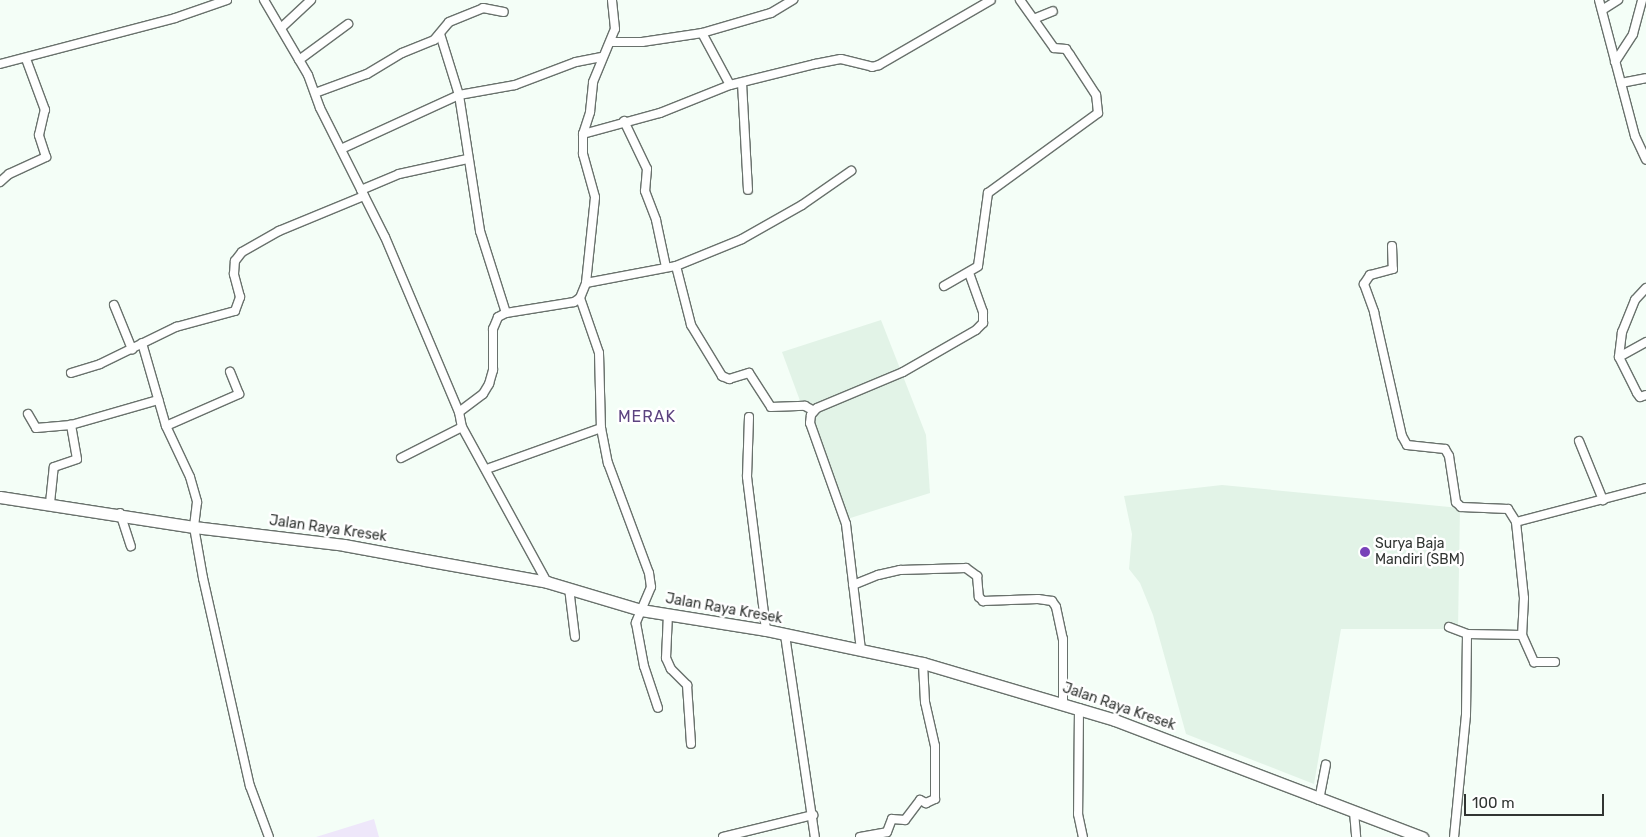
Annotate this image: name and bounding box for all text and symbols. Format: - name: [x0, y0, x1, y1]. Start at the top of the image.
- district label: MERAK: [617, 407, 677, 427]
- street label: Jalan Raya Kresek: [268, 512, 388, 546]
- place label: Surya Baja Mandiri (SBM): [1375, 536, 1465, 568]
- marker: Surya Baja Mandiri (SBM): [1359, 546, 1371, 558]
- street label: Jalan Raya Kresek: [664, 590, 784, 628]
- street label: Jalan Raya Kresek: [1060, 680, 1178, 734]
- scale bar: [1466, 784, 1606, 816]
- text: 100 m: [1472, 794, 1514, 812]

